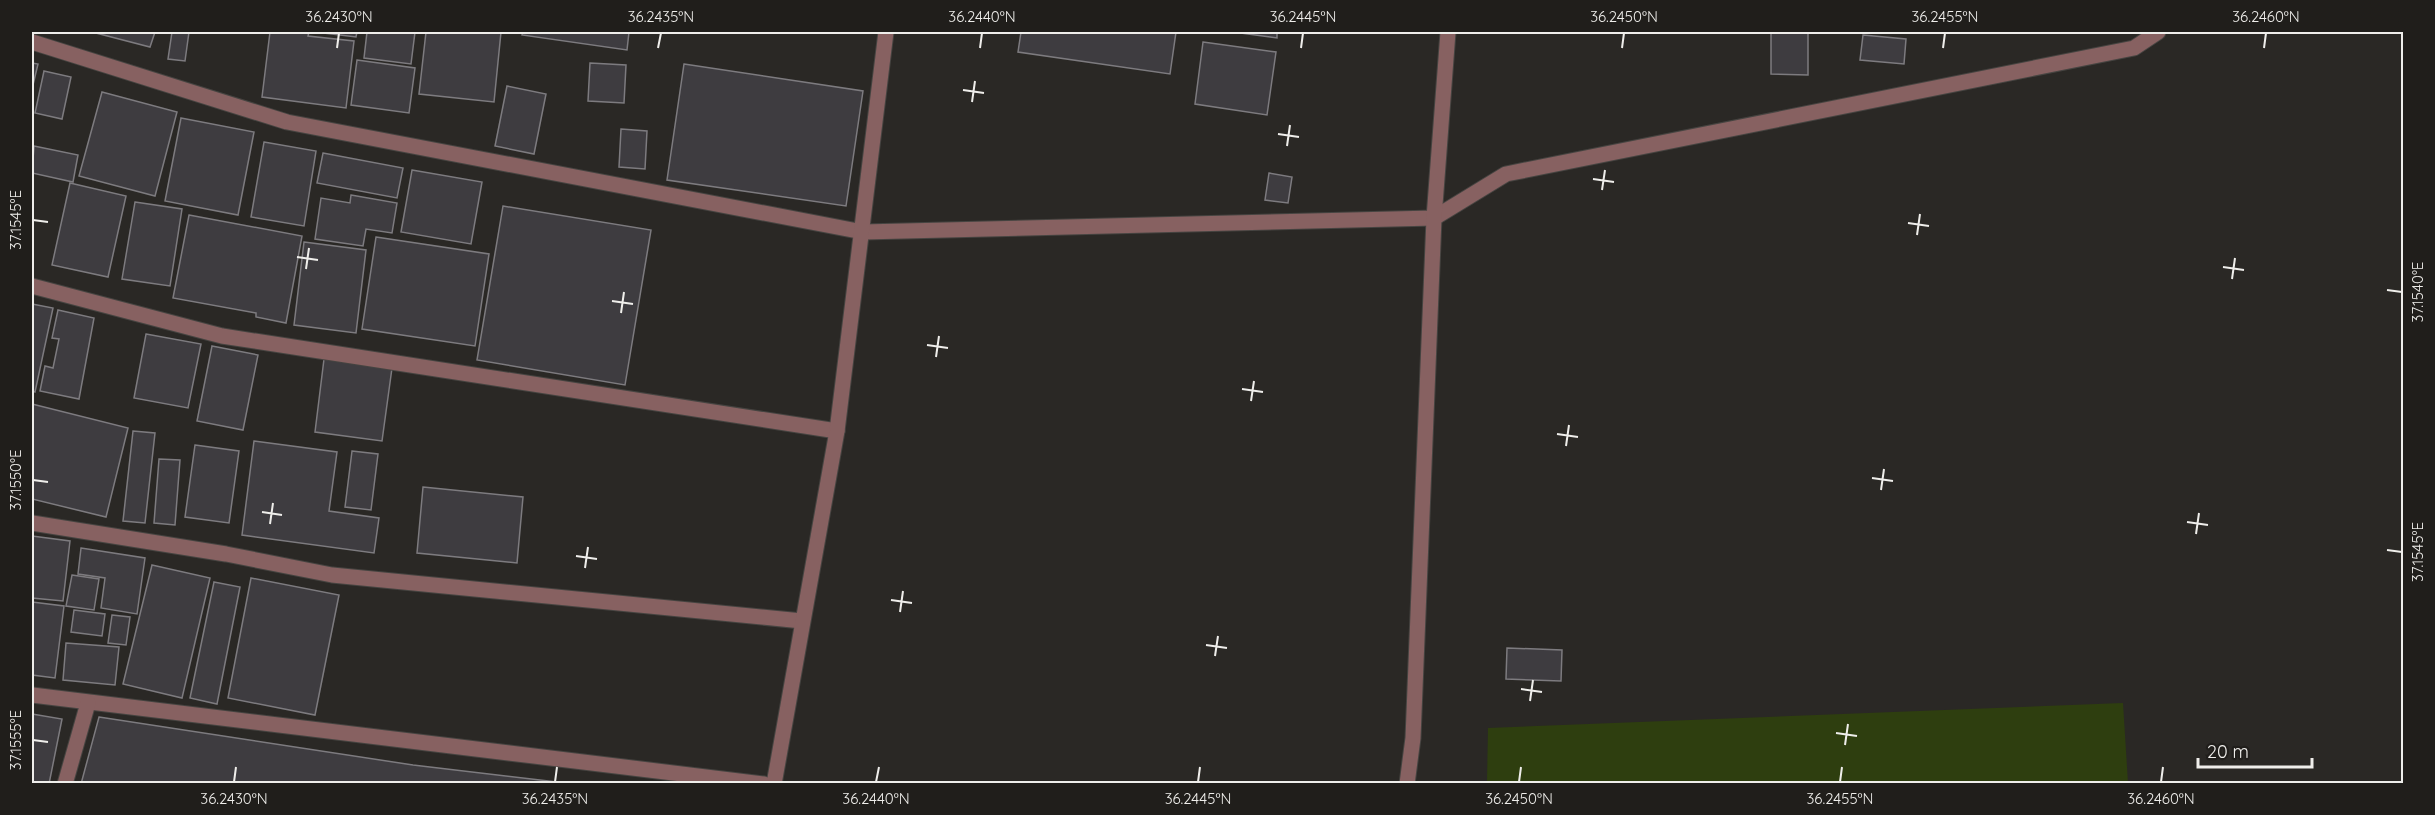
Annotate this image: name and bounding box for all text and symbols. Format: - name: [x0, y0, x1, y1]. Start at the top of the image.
- text: 36.2430°N: [305, 7, 373, 26]
- text: 36.2435°N: [628, 7, 694, 26]
- text: 36.2440°N: [948, 7, 1016, 26]
- text: 36.2445°N: [1270, 7, 1336, 26]
- text: 36.2450°N: [1590, 7, 1658, 26]
- text: 36.2455°N: [1912, 7, 1979, 26]
- text: 36.2460°N: [2232, 7, 2300, 26]
- text: 37.1545°E: [6, 190, 25, 250]
- text: 37.1540°E: [2408, 262, 2427, 322]
- text: 37.1550°E: [6, 449, 25, 511]
- text: 37.1545°E: [2408, 522, 2427, 582]
- text: 37.1555°E: [6, 710, 25, 770]
- scale bar: [2198, 731, 2312, 769]
- text: 20 m: [2207, 740, 2249, 763]
- text: 36.2430°N: [200, 789, 268, 808]
- text: 36.2435°N: [522, 789, 588, 808]
- text: 36.2440°N: [842, 789, 910, 808]
- text: 36.2445°N: [1165, 789, 1231, 808]
- text: 36.2450°N: [1485, 789, 1553, 808]
- text: 36.2455°N: [1807, 789, 1874, 808]
- text: 36.2460°N: [2127, 789, 2195, 808]

